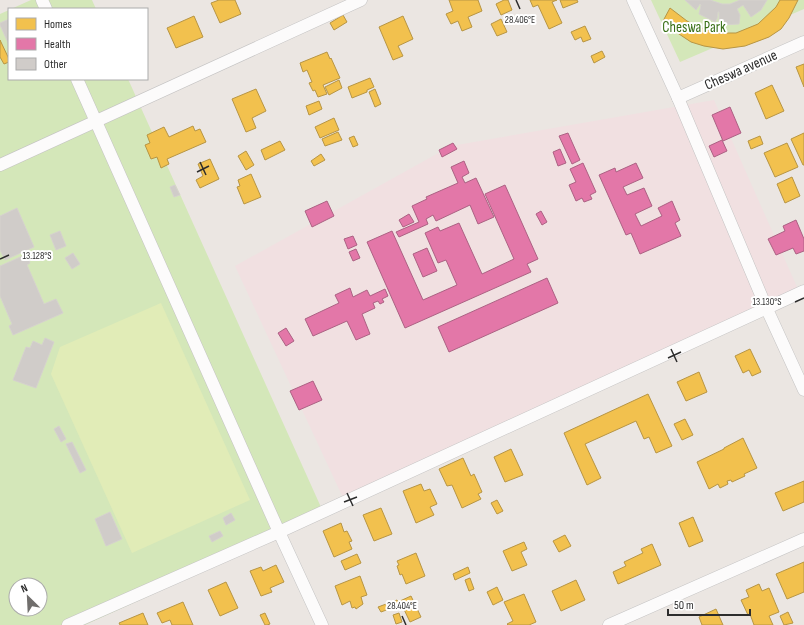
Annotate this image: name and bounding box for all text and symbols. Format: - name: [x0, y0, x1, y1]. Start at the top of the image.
- legend: [8, 8, 148, 80]
- text: 28.406°E: [505, 14, 535, 26]
- text: Homes: [44, 17, 72, 32]
- park label: Cheswa Park: [662, 18, 726, 37]
- text: Health: [44, 37, 71, 52]
- street label: Cheswa avenue: [702, 46, 780, 94]
- text: Other: [44, 57, 68, 72]
- text: 13.128°S: [23, 250, 51, 262]
- text: 13.130°S: [752, 296, 782, 308]
- north arrow: [8, 577, 48, 617]
- text: N: [19, 581, 30, 595]
- scale bar: [668, 591, 750, 617]
- text: 50 m: [674, 598, 694, 613]
- text: 28.404°E: [387, 600, 417, 612]

